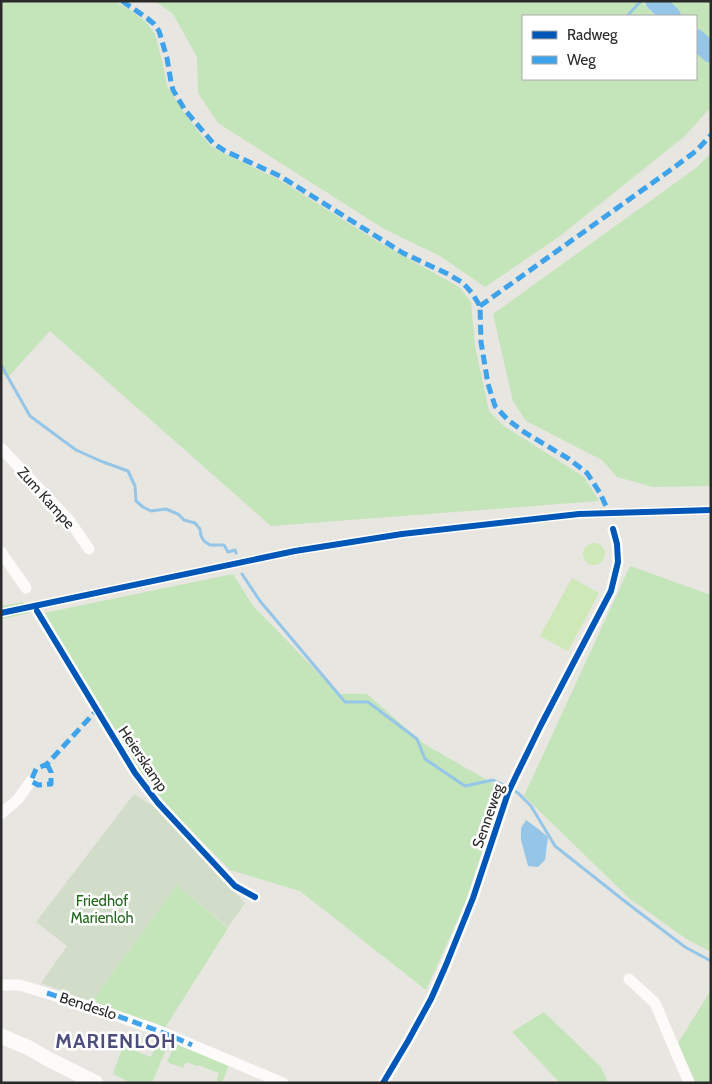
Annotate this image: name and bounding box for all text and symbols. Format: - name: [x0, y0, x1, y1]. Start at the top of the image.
- legend: [522, 15, 697, 80]
- text: Radweg: [567, 26, 618, 44]
- text: Weg: [567, 51, 596, 69]
- street label: Zum Kampe: [14, 463, 79, 533]
- street label: Heierskamp: [115, 723, 171, 795]
- street label: Senneweg: [469, 781, 508, 851]
- park label: Friedhof Marienloh: [70, 892, 134, 927]
- street label: Bendeslo: [57, 988, 119, 1024]
- district label: MARIENLOH: [55, 1029, 177, 1053]

